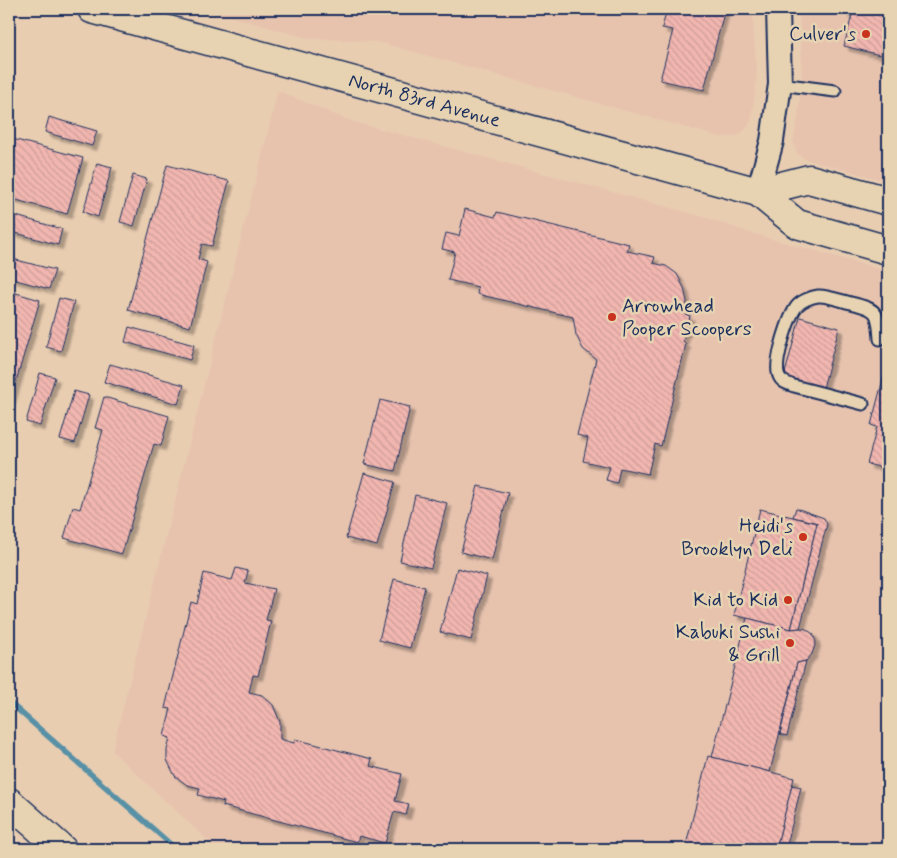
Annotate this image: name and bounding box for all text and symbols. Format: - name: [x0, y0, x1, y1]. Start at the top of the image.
- place label: Culver's: [789, 21, 856, 48]
- marker: Culver's: [860, 28, 872, 40]
- street label: North 83rd Avenue: [346, 67, 504, 134]
- place label: Arrowhead Pooper Scoopers: [622, 293, 752, 343]
- marker: Arrowhead Pooper Scoopers: [606, 311, 618, 323]
- place label: Heidi's Brooklyn Deli: [681, 513, 793, 563]
- marker: Heidi's Brooklyn Deli: [797, 531, 809, 543]
- place label: Kid to Kid: [693, 587, 778, 614]
- marker: Kid to Kid: [782, 594, 794, 606]
- place label: Kabuki Sushi & Grill: [676, 619, 780, 669]
- marker: Kabuki Sushi & Grill: [784, 637, 796, 649]

